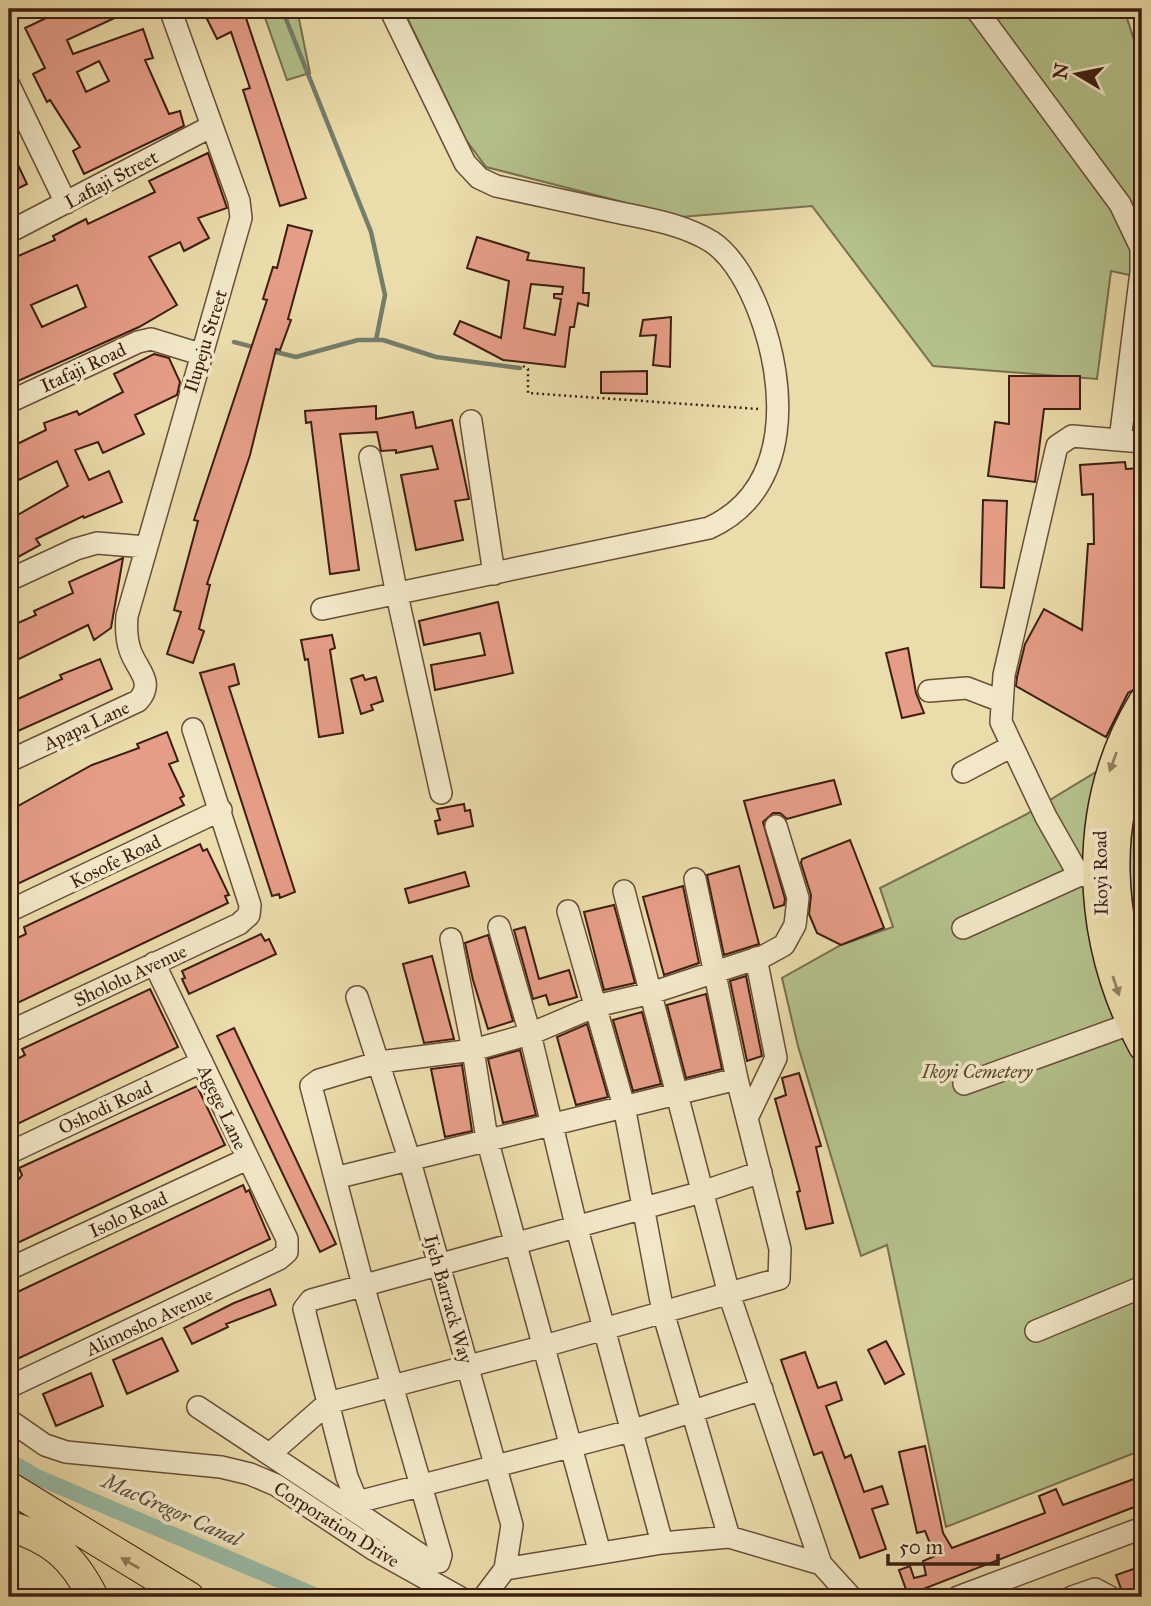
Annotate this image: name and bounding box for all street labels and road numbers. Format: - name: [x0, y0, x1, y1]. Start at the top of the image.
- street label: Lafiaji Street: [61, 145, 162, 214]
- street label: Ilupeju Street: [179, 286, 232, 396]
- street label: Itafaji Road: [37, 338, 130, 397]
- street label: Apapa Lane: [39, 696, 133, 756]
- street label: Kosofe Road: [66, 829, 165, 893]
- street label: Ikoyi Road: [1088, 830, 1113, 916]
- street label: Shololu Avenue: [70, 939, 190, 1012]
- street label: Agege Lane: [192, 1060, 252, 1154]
- street label: Oshodi Road: [55, 1076, 156, 1139]
- street label: Isolo Road: [85, 1186, 172, 1243]
- street label: Ijeh Barrack Way: [419, 1232, 478, 1367]
- street label: Alimosho Avenue: [81, 1282, 216, 1361]
- street label: Corporation Drive: [270, 1477, 404, 1572]

